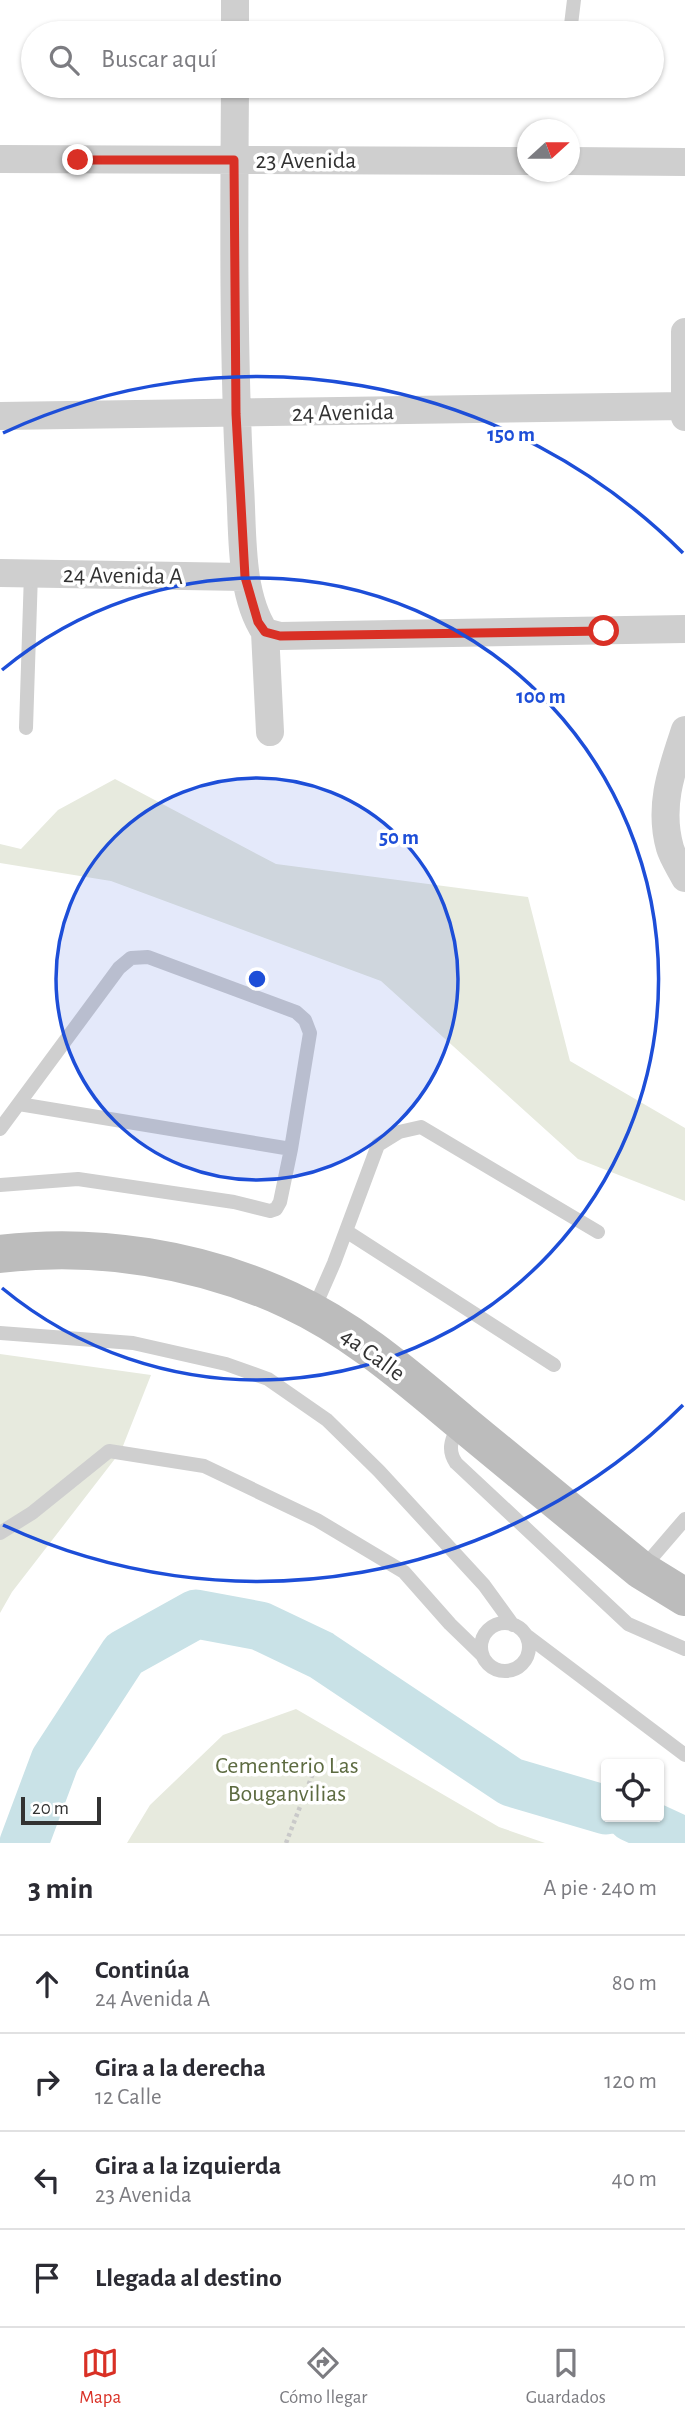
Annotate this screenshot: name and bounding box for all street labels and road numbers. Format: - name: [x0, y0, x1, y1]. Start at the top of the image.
- street label: 23 Avenida: [256, 149, 356, 173]
- street label: 24 Avenida: [292, 400, 394, 426]
- street label: 24 Avenida A: [63, 563, 183, 589]
- street label: 4a Calle: [336, 1324, 409, 1386]

